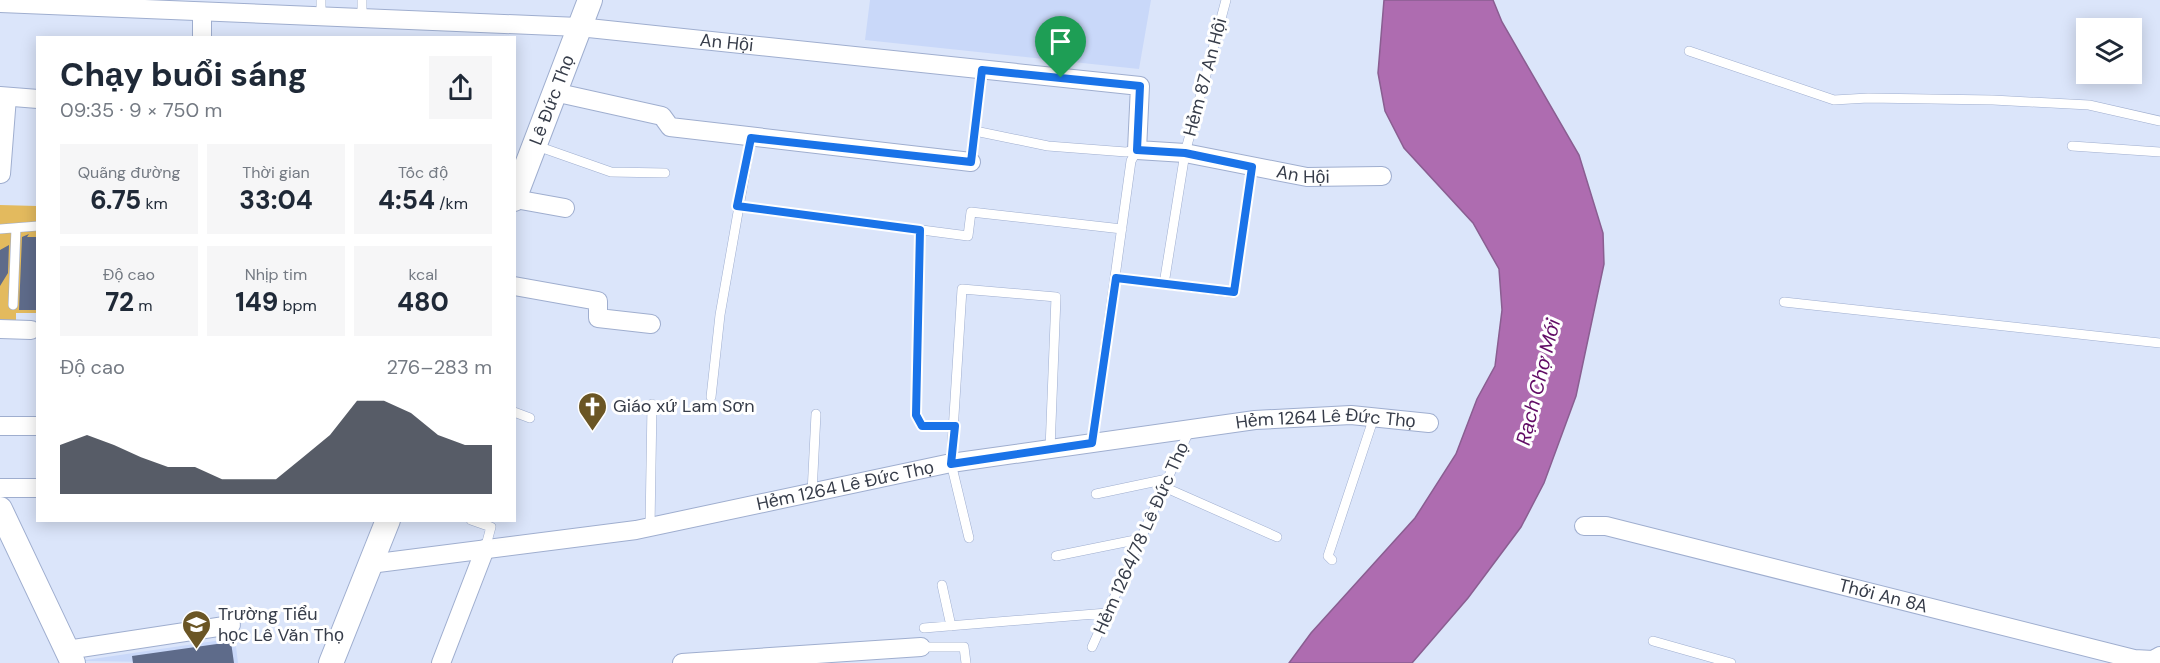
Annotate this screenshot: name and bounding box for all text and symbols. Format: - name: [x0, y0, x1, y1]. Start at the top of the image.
- street label: Hẻm 87 An Hội: [1178, 15, 1232, 139]
- pin: [1035, 16, 1086, 78]
- map controls: [2076, 18, 2142, 84]
- button: layers: [2076, 18, 2142, 84]
- icon: arrive: [1044, 25, 1077, 58]
- street label: An Hội: [699, 28, 755, 57]
- street label: Lê Đức Thọ: [524, 52, 580, 148]
- text: Chạy buổi sáng: [60, 53, 308, 96]
- button: share: [429, 56, 492, 119]
- text: 09:35 · 9 × 750 m: [60, 97, 222, 123]
- street label: An Hội: [1274, 159, 1330, 189]
- text: Quãng đường: [78, 162, 180, 183]
- text: Thời gian: [242, 162, 310, 183]
- text: Tốc độ: [398, 162, 448, 183]
- text: 6.75: [90, 183, 141, 217]
- text: 33:04: [239, 183, 313, 217]
- text: 4:54: [378, 183, 435, 217]
- text: km: [141, 193, 168, 214]
- text: /km: [435, 193, 468, 214]
- text: Độ cao: [103, 264, 155, 285]
- text: Nhịp tim: [245, 264, 307, 285]
- text: kcal: [409, 264, 437, 285]
- text: 72: [105, 285, 134, 319]
- text: 149: [235, 285, 278, 319]
- text: 480: [397, 285, 449, 319]
- text: m: [134, 295, 153, 316]
- text: bpm: [278, 295, 317, 316]
- water label: Rạch Chợ Mới: [1510, 315, 1567, 448]
- text: Độ cao: [60, 354, 125, 380]
- text: 276–283 m: [386, 354, 492, 380]
- church icon: Giáo xứ Lam Sơn: [576, 390, 608, 432]
- place label: Giáo xứ Lam Sơn: [613, 394, 755, 418]
- street label: Hẻm 1264 Lê Đức Thọ: [1234, 403, 1417, 435]
- street label: Hẻm 1264/78 Lê Đức Thọ: [1088, 438, 1194, 638]
- street label: Hẻm 1264 Lê Đức Thọ: [754, 455, 936, 516]
- street label: Thới An 8A: [1836, 573, 1930, 619]
- place label: Trường Tiểu học Lê Văn Thọ: [218, 602, 344, 647]
- school or university icon: Trường Tiểu học Lê Văn Thọ: [181, 608, 213, 650]

